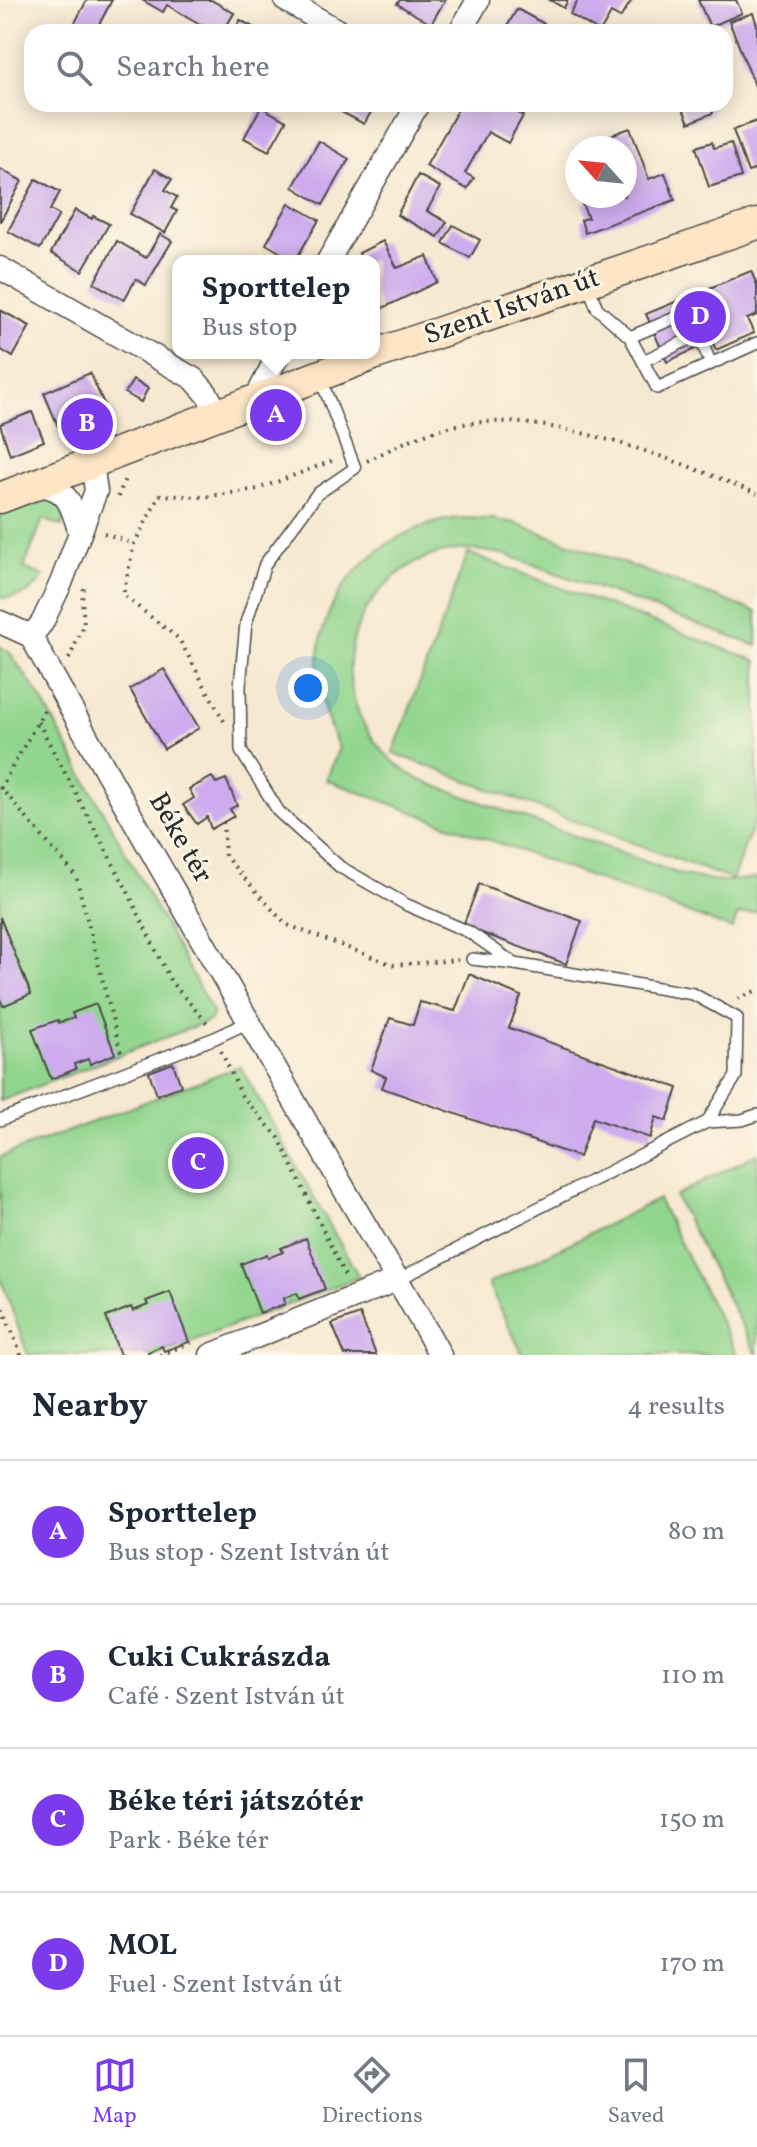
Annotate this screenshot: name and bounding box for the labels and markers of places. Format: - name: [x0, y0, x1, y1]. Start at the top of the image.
- pin: D: [674, 287, 726, 347]
- pin: A: [250, 385, 302, 445]
- pin: B: [61, 394, 113, 454]
- pin: C: [172, 1133, 224, 1193]

